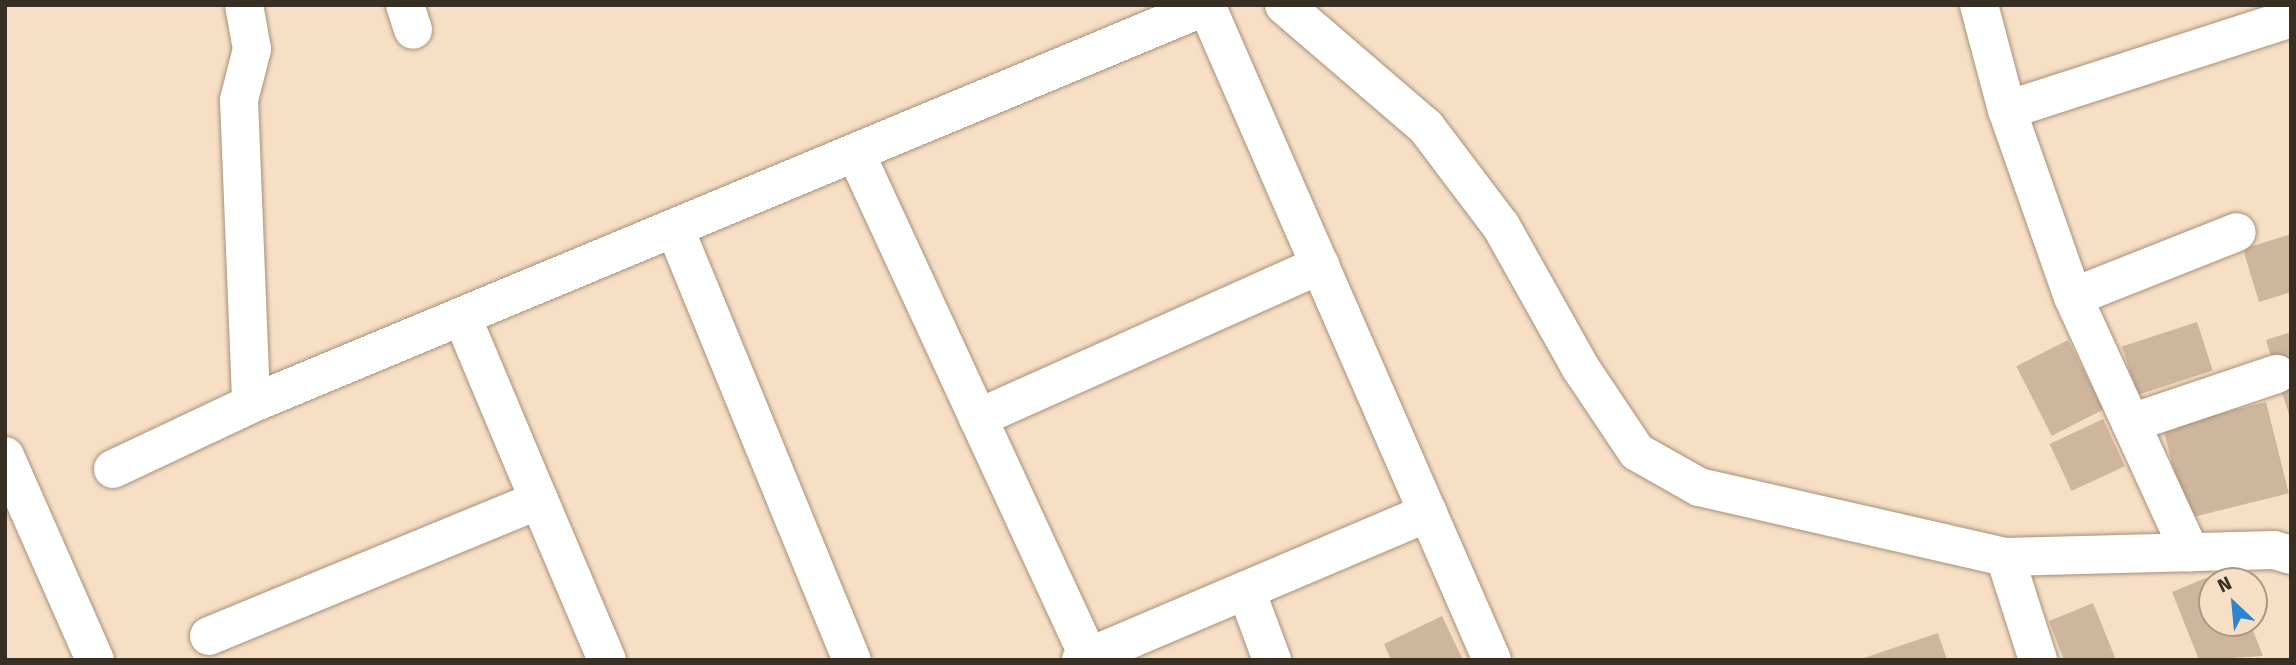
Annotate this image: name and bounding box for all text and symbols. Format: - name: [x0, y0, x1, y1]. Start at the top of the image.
- north arrow: [2198, 567, 2268, 637]
- text: N: [2214, 571, 2235, 598]

